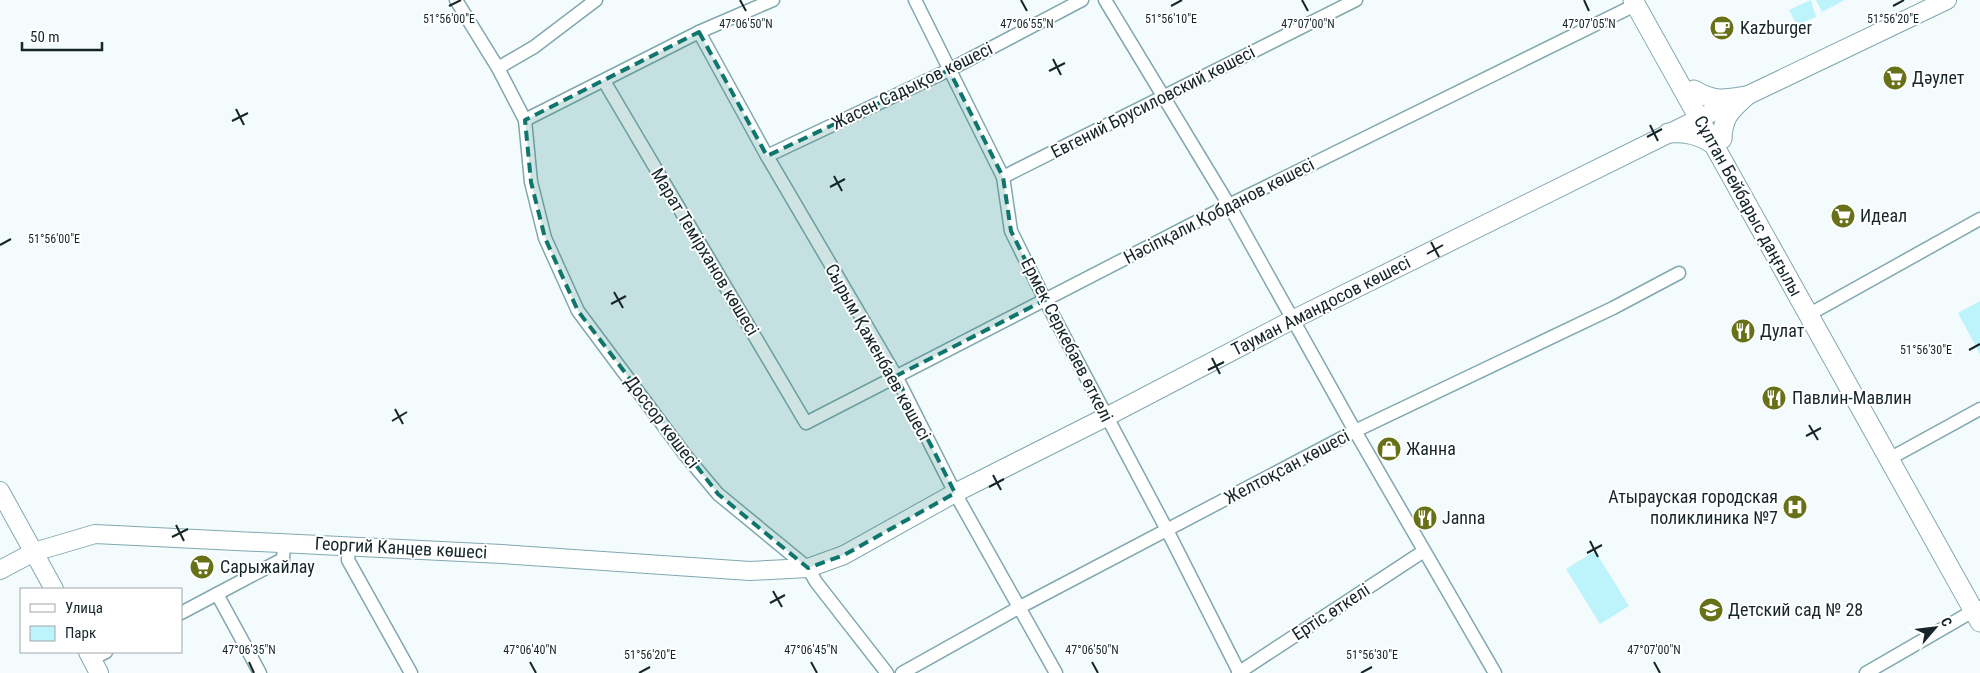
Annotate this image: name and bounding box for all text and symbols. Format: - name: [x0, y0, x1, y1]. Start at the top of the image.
- text: 51°56'00"E: [423, 12, 475, 26]
- text: 51°56'10"E: [1145, 12, 1197, 26]
- text: 51°56'20"E: [1867, 12, 1919, 26]
- cafe icon: Kazburger: [1709, 15, 1735, 41]
- text: 47°06'50"N: [719, 17, 773, 31]
- text: 47°06'55"N: [1000, 17, 1054, 31]
- text: 47°07'00"N: [1281, 17, 1335, 31]
- text: 47°07'05"N: [1562, 17, 1616, 31]
- place label: Kazburger: [1740, 17, 1813, 38]
- scale bar: [22, 20, 102, 52]
- text: 50 m: [30, 28, 60, 46]
- street label: Жасен Садықов көшесі: [828, 37, 996, 134]
- street label: Евгений Брусиловский көшесі: [1047, 41, 1258, 162]
- supermarket icon: Дәулет: [1882, 65, 1908, 91]
- place label: Дәулет: [1912, 67, 1965, 88]
- street label: Сұлтан Бейбарыс даңғылы: [1690, 112, 1807, 300]
- street label: Нәсіпқали Қобданов көшесі: [1120, 153, 1317, 268]
- street label: Марат Темірханов көшесі: [647, 164, 764, 339]
- supermarket icon: Идеал: [1830, 203, 1856, 229]
- place label: Идеал: [1860, 205, 1907, 226]
- text: 51°56'00"E: [28, 232, 80, 246]
- street label: Тауман Амандосов көшесі: [1228, 251, 1414, 360]
- street label: Ермек Серкебаев өткелі: [1017, 254, 1118, 425]
- street label: Сырым Қаженбаев көшесі: [821, 260, 936, 444]
- restaurant icon: Дулат: [1730, 318, 1756, 344]
- place label: Дулат: [1760, 320, 1805, 341]
- text: 51°56'30"E: [1900, 343, 1952, 357]
- street label: Доссор көшесі: [621, 371, 704, 472]
- restaurant icon: Павлин-Мавлин: [1761, 385, 1787, 411]
- place label: Павлин-Мавлин: [1792, 387, 1912, 408]
- street label: Желтоқсан көшесі: [1221, 425, 1353, 508]
- shop icon: Жанна: [1376, 436, 1402, 462]
- place label: Жанна: [1406, 438, 1456, 459]
- place label: Атырауская городская поликлиника №7: [1608, 486, 1778, 528]
- hospital icon: Атырауская городская поликлиника №7: [1782, 494, 1808, 520]
- restaurant icon: Janna: [1412, 505, 1438, 531]
- place label: Janna: [1442, 507, 1485, 528]
- street label: Георгий Канцев көшесі: [314, 532, 488, 563]
- supermarket icon: Сарыжайлау: [189, 554, 215, 580]
- place label: Сарыжайлау: [220, 556, 315, 577]
- street label: Ертіс өткелі: [1288, 579, 1373, 644]
- legend: [20, 588, 182, 653]
- school or university icon: Детский сад № 28: [1698, 597, 1724, 623]
- text: Улица: [65, 599, 103, 617]
- place label: Детский сад № 28: [1728, 599, 1863, 620]
- north arrow: [1910, 603, 1960, 653]
- text: С: [1938, 615, 1955, 629]
- text: Парк: [65, 624, 96, 642]
- text: 47°06'35"N: [222, 643, 276, 657]
- text: 47°06'40"N: [503, 643, 557, 657]
- text: 47°06'45"N: [784, 643, 838, 657]
- text: 47°06'50"N: [1065, 643, 1119, 657]
- text: 47°07'00"N: [1627, 643, 1681, 657]
- text: 51°56'20"E: [624, 648, 676, 662]
- text: 51°56'30"E: [1346, 648, 1398, 662]

